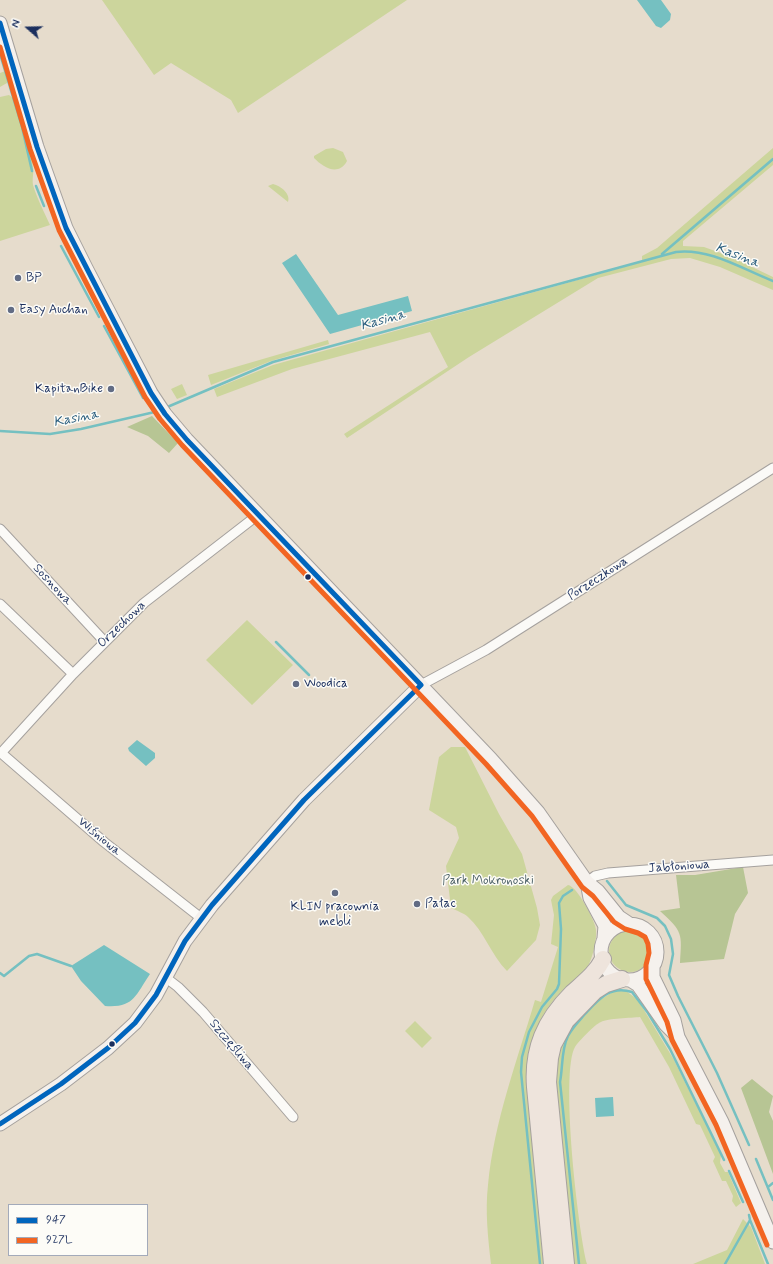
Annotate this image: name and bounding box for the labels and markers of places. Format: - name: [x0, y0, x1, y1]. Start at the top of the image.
- place label: BP: [26, 270, 42, 286]
- marker: BP: [13, 273, 23, 283]
- place label: Easy Auchan: [19, 302, 88, 318]
- marker: Easy Auchan: [6, 305, 16, 315]
- place label: KapitanBike: [35, 381, 103, 397]
- marker: KapitanBike: [106, 384, 116, 394]
- unlabelled marker: [303, 572, 313, 582]
- place label: Woodica: [304, 676, 348, 692]
- marker: Woodica: [291, 679, 301, 689]
- marker: KLIN pracownia mebli: [330, 888, 340, 898]
- place label: Pałac: [425, 896, 456, 912]
- place label: KLIN pracownia mebli: [291, 899, 379, 930]
- marker: Pałac: [412, 899, 422, 909]
- unlabelled marker: [107, 1039, 117, 1049]

